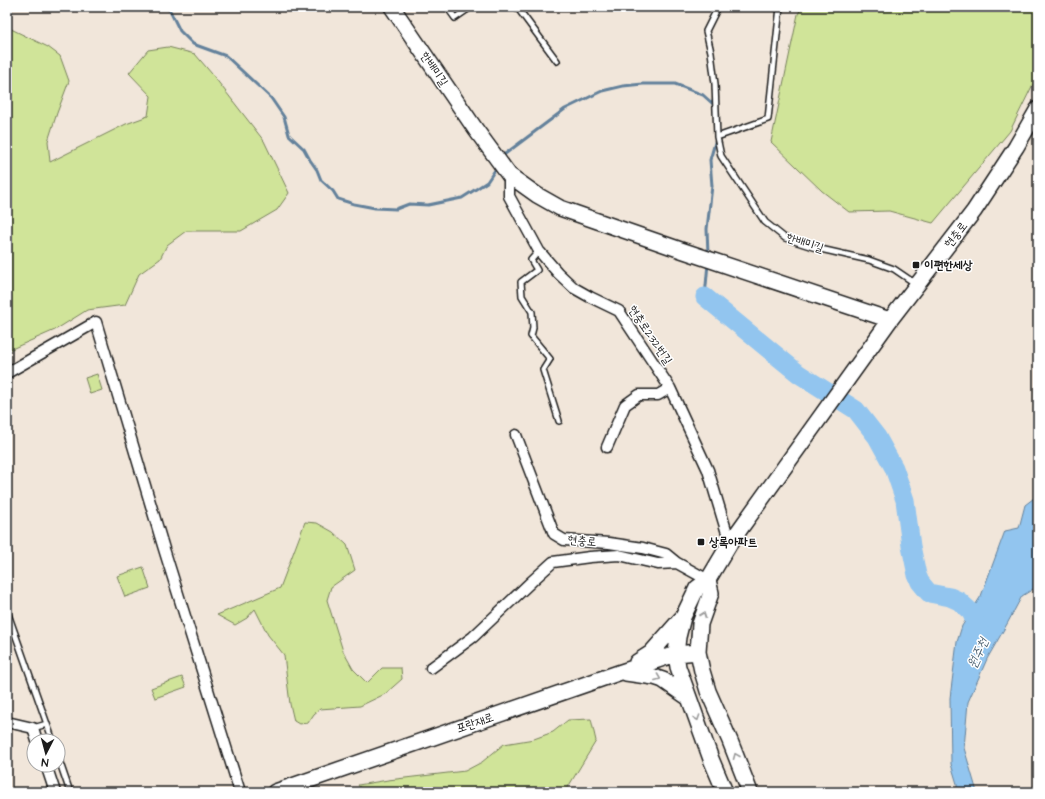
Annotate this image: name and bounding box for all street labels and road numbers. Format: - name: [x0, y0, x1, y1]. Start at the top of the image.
- street label: 한배미길: [416, 48, 452, 90]
- street label: 현충로: [940, 218, 972, 252]
- street label: 한배미길: [784, 229, 826, 257]
- street label: 현충로232번길: [624, 302, 676, 368]
- street label: 현충로: [567, 531, 597, 551]
- street label: 포란재로: [454, 709, 496, 737]

